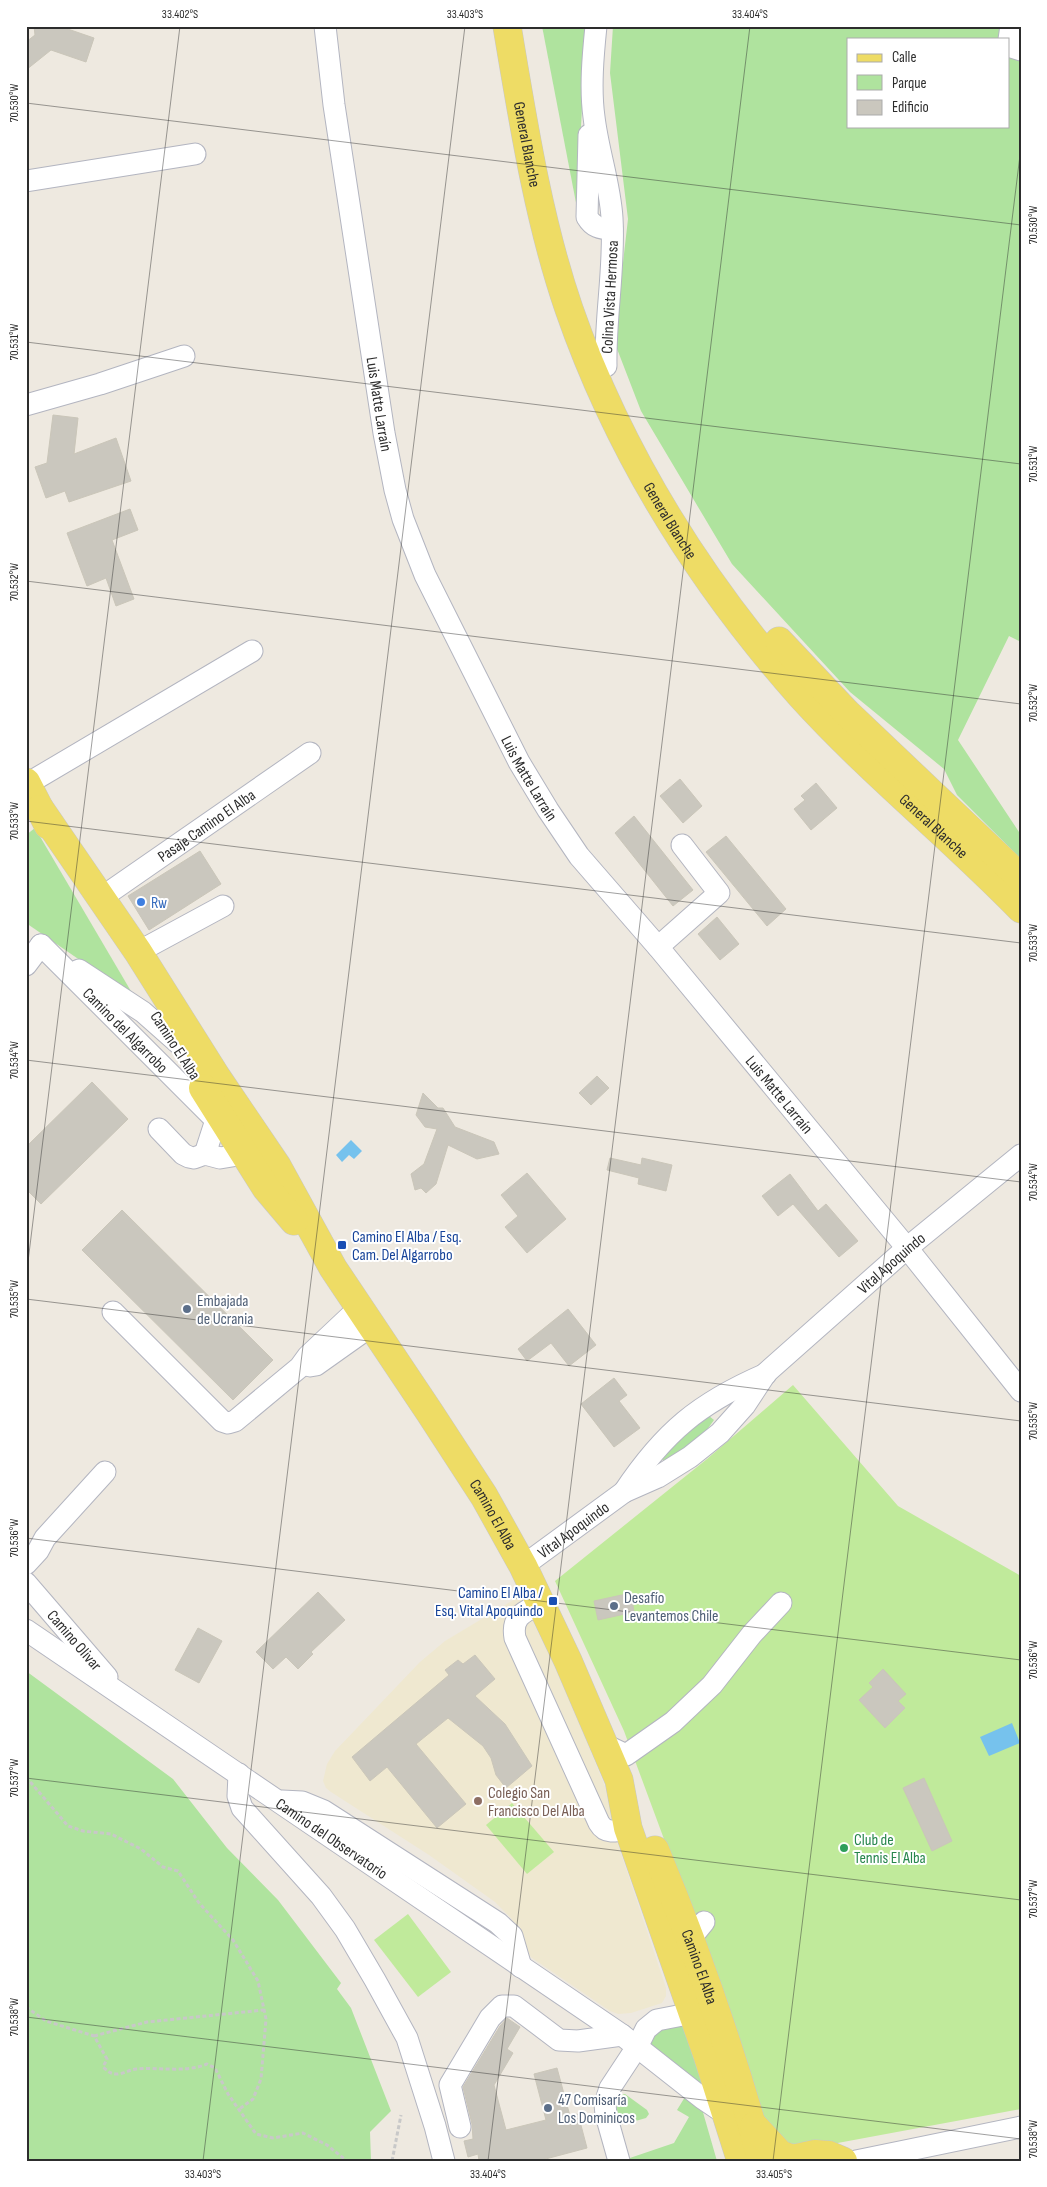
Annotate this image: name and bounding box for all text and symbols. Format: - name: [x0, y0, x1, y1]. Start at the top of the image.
- text: 33.402°S: [162, 7, 198, 22]
- text: 33.403°S: [447, 7, 483, 22]
- text: 33.404°S: [732, 7, 768, 22]
- legend: [847, 38, 1010, 128]
- text: Calle: [892, 48, 916, 67]
- text: Parque: [892, 74, 927, 93]
- text: 70.530°W: [7, 84, 22, 122]
- text: Edificio: [892, 98, 929, 117]
- street label: General Blanche: [509, 100, 544, 189]
- text: 70.530°W: [1026, 206, 1041, 244]
- street label: Colina Vista Hermosa: [598, 240, 623, 354]
- text: 70.531°W: [7, 323, 22, 360]
- street label: Luis Matte Larraín: [362, 356, 395, 453]
- text: 70.531°W: [1026, 445, 1041, 482]
- street label: General Blanche: [639, 479, 700, 563]
- text: 70.532°W: [7, 563, 22, 601]
- text: 70.532°W: [1026, 684, 1041, 722]
- street label: Luis Matte Larraín: [496, 733, 561, 825]
- street label: Pasaje Camino El Alba: [155, 786, 259, 867]
- street label: General Blanche: [895, 790, 971, 863]
- text: 70.533°W: [7, 802, 22, 840]
- place label: Rw: [151, 894, 167, 913]
- marker: Rw: [135, 896, 147, 908]
- text: 70.533°W: [1026, 924, 1041, 962]
- street label: Camino del Algarrobo: [78, 984, 171, 1078]
- street label: Camino El Alba: [146, 1008, 204, 1084]
- text: 70.534°W: [7, 1041, 22, 1079]
- street label: Luis Matte Larraín: [741, 1052, 816, 1138]
- text: 70.534°W: [1026, 1163, 1041, 1201]
- place label: Camino El Alba / Esq. Cam. Del Algarrobo: [352, 1228, 462, 1265]
- street label: Vital Apoquindo: [854, 1229, 929, 1298]
- marker: Camino El Alba / Esq. Cam. Del Algarrobo: [336, 1239, 348, 1251]
- text: 70.535°W: [7, 1280, 22, 1318]
- place label: Embajada de Ucrania: [197, 1292, 253, 1329]
- marker: Embajada de Ucrania: [181, 1303, 193, 1315]
- text: 70.535°W: [1026, 1402, 1041, 1440]
- street label: Camino El Alba: [465, 1476, 520, 1553]
- street label: Vital Apoquindo: [535, 1498, 613, 1563]
- text: 70.536°W: [7, 1519, 22, 1557]
- place label: Camino El Alba / Esq. Vital Apoquindo: [435, 1584, 543, 1621]
- place label: Desafío Levantemos Chile: [624, 1589, 719, 1626]
- marker: Camino El Alba / Esq. Vital Apoquindo: [547, 1595, 559, 1607]
- marker: Desafío Levantemos Chile: [608, 1600, 620, 1612]
- street label: Camino Olivar: [43, 1607, 105, 1675]
- text: 70.536°W: [1026, 1641, 1041, 1679]
- text: 70.537°W: [7, 1759, 22, 1797]
- place label: Colegio San Francisco Del Alba: [488, 1784, 585, 1821]
- street label: Camino del Observatorio: [272, 1795, 391, 1884]
- marker: Colegio San Francisco Del Alba: [472, 1795, 484, 1807]
- place label: Club de Tennis El Alba: [854, 1831, 926, 1868]
- marker: Club de Tennis El Alba: [838, 1842, 850, 1854]
- text: 70.537°W: [1026, 1880, 1041, 1918]
- street label: Camino El Alba: [676, 1927, 721, 2007]
- text: 70.538°W: [7, 1998, 22, 2036]
- place label: 47 Comisaría Los Dominicos: [558, 2091, 635, 2128]
- marker: 47 Comisaría Los Dominicos: [542, 2102, 554, 2114]
- text: 70.538°W: [1026, 2120, 1041, 2158]
- text: 33.403°S: [185, 2167, 221, 2182]
- text: 33.404°S: [470, 2167, 506, 2182]
- text: 33.405°S: [756, 2167, 792, 2182]

